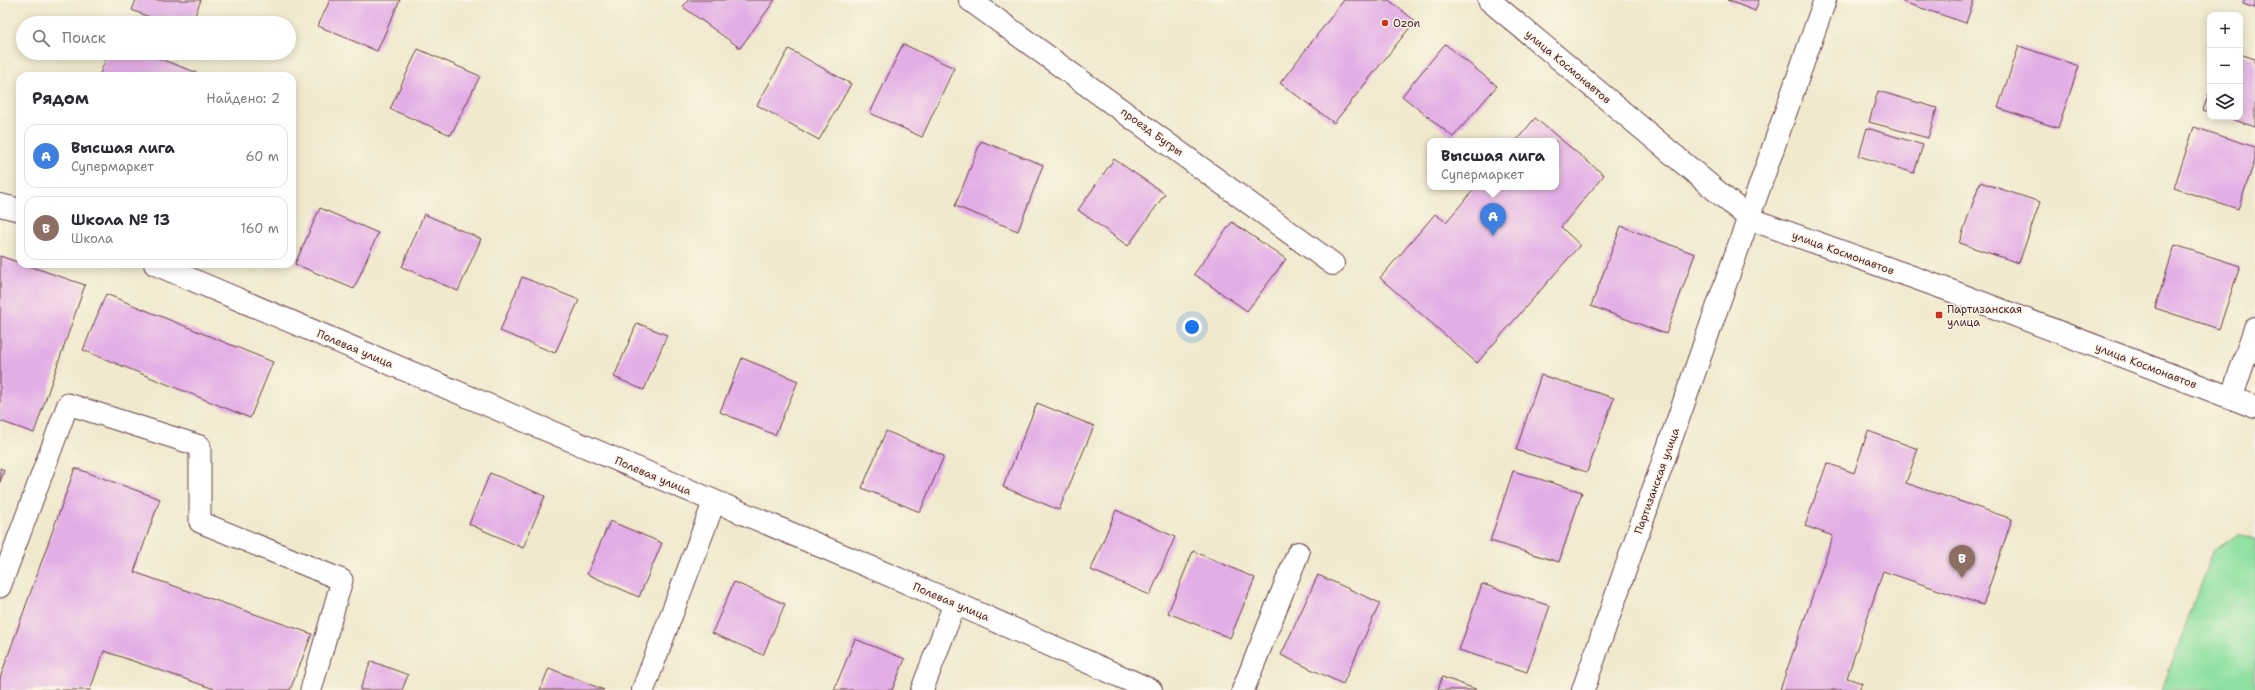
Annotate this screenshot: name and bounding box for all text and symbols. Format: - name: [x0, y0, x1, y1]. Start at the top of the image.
- map controls: [2207, 12, 2243, 120]
- button: +: [2207, 12, 2243, 48]
- search box: [16, 16, 296, 60]
- place label: Ozon: [1393, 16, 1421, 31]
- marker: Ozon: [1380, 18, 1390, 28]
- icon: search: [30, 27, 52, 49]
- street label: улица Космонавтов: [1522, 27, 1614, 107]
- text: Поиск: [62, 28, 106, 48]
- button: −: [2207, 48, 2243, 84]
- button: layers: [2207, 84, 2243, 120]
- text: Рядом: [32, 87, 89, 109]
- text: Найдено: 2: [206, 90, 280, 107]
- street label: проезд Бугры: [1118, 104, 1186, 160]
- text: Высшая лига: [71, 138, 175, 158]
- popup: [1427, 138, 1559, 190]
- text: Высшая лига: [1441, 146, 1545, 166]
- text: A: [41, 148, 51, 165]
- text: 60 m: [246, 148, 279, 165]
- text: Супермаркет: [71, 158, 154, 175]
- text: Супермаркет: [1441, 166, 1524, 183]
- pin: A: [1480, 203, 1506, 236]
- text: Школа № 13: [71, 210, 170, 230]
- text: B: [42, 220, 50, 237]
- text: 160 m: [241, 220, 279, 237]
- street label: улица Космонавтов: [1790, 228, 1896, 279]
- text: Школа: [71, 230, 113, 247]
- place label: Партизанская улица: [1947, 302, 2022, 330]
- marker: Партизанская улица: [1934, 310, 1944, 320]
- your location: [1182, 317, 1202, 337]
- street label: Полевая улица: [314, 326, 396, 372]
- street label: улица Космонавтов: [2093, 340, 2199, 392]
- street label: Партизанская улица: [1631, 426, 1683, 536]
- street label: Полевая улица: [612, 453, 694, 499]
- pin: B: [1949, 545, 1975, 578]
- street label: Полевая улица: [910, 579, 992, 625]

